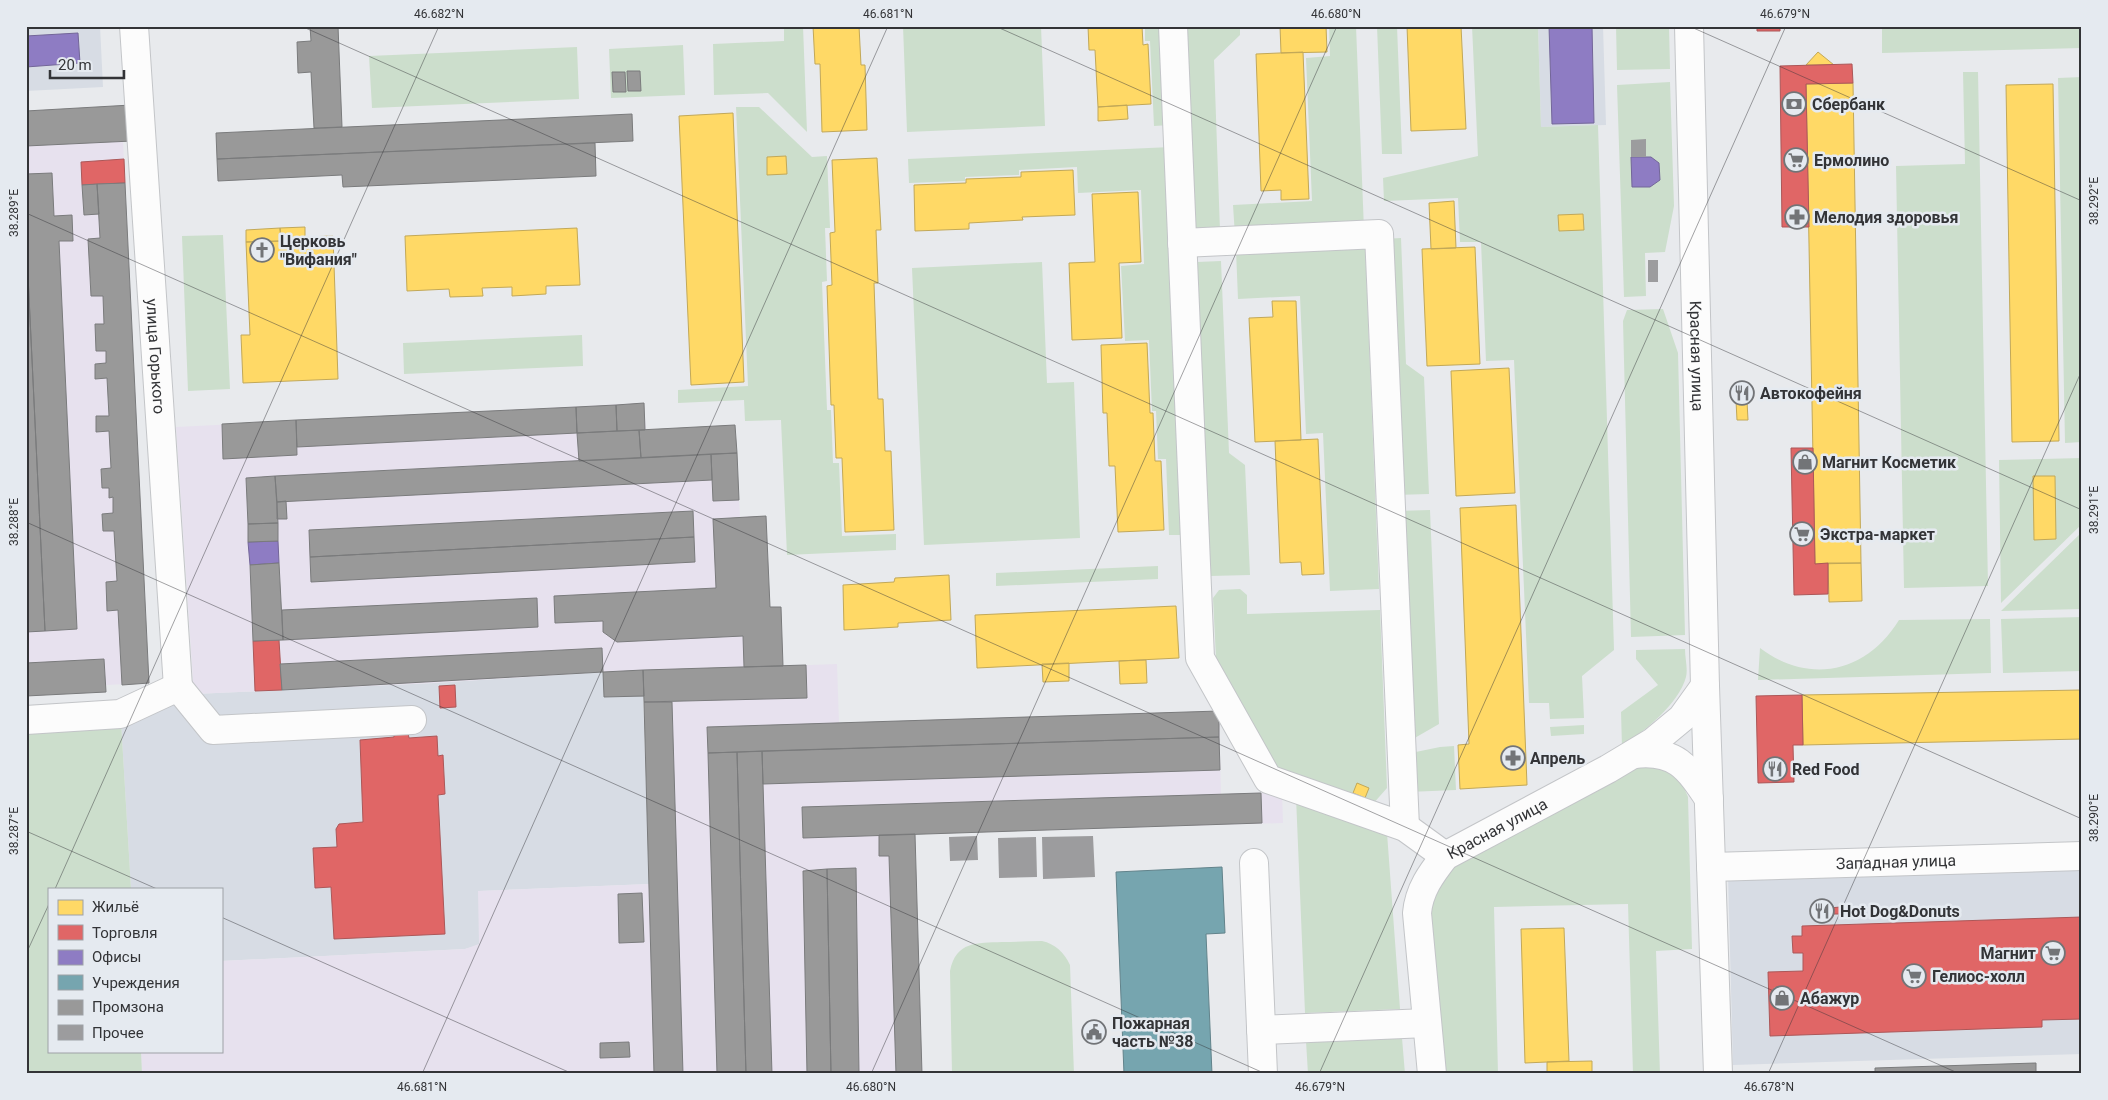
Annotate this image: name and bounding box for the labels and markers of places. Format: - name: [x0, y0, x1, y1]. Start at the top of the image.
- bank icon: Сбербанк: [1781, 91, 1807, 117]
- place label: Сбербанк: [1812, 95, 1886, 114]
- supermarket icon: Ермолино: [1783, 147, 1809, 173]
- place label: Ермолино: [1814, 151, 1889, 170]
- pharmacy icon: Мелодия здоровья: [1784, 204, 1810, 230]
- place label: Мелодия здоровья: [1814, 208, 1958, 227]
- place label: Церковь "Вифания": [280, 232, 357, 269]
- church icon: Церковь "Вифания": [249, 237, 275, 263]
- restaurant icon: Автокофейня: [1729, 380, 1755, 406]
- place label: Автокофейня: [1760, 384, 1862, 403]
- shop icon: Магнит Косметик: [1792, 449, 1818, 475]
- place label: Магнит Косметик: [1822, 453, 1957, 472]
- supermarket icon: Экстра-маркет: [1789, 521, 1815, 547]
- place label: Экстра-маркет: [1820, 525, 1935, 544]
- pharmacy icon: Апрель: [1500, 745, 1526, 771]
- place label: Апрель: [1530, 749, 1585, 768]
- restaurant icon: Red Food: [1762, 756, 1788, 782]
- place label: Red Food: [1792, 760, 1860, 779]
- restaurant icon: Hot Dog&Donuts: [1809, 898, 1835, 924]
- place label: Hot Dog&Donuts: [1840, 902, 1960, 921]
- supermarket icon: Магнит: [2040, 940, 2066, 966]
- place label: Магнит: [1980, 944, 2036, 963]
- supermarket icon: Гелиос-холл: [1901, 963, 1927, 989]
- place label: Гелиос-холл: [1932, 967, 2025, 986]
- shop icon: Абажур: [1769, 985, 1795, 1011]
- place label: Абажур: [1800, 989, 1859, 1008]
- place label: Пожарная часть №38: [1112, 1014, 1193, 1051]
- public building icon: Пожарная часть №38: [1081, 1019, 1107, 1045]

